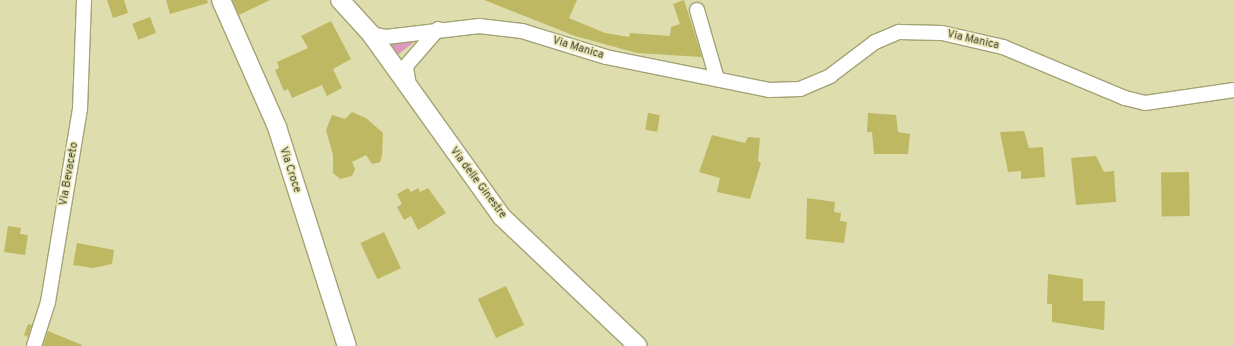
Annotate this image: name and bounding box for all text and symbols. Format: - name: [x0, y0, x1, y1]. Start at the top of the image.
- street label: Via Manica: [946, 28, 1000, 52]
- street label: Via Manica: [551, 34, 605, 62]
- street label: Via Bevaceto: [57, 141, 81, 207]
- street label: Via Croce: [276, 145, 304, 195]
- street label: Via delle Ginestre: [447, 145, 509, 221]

